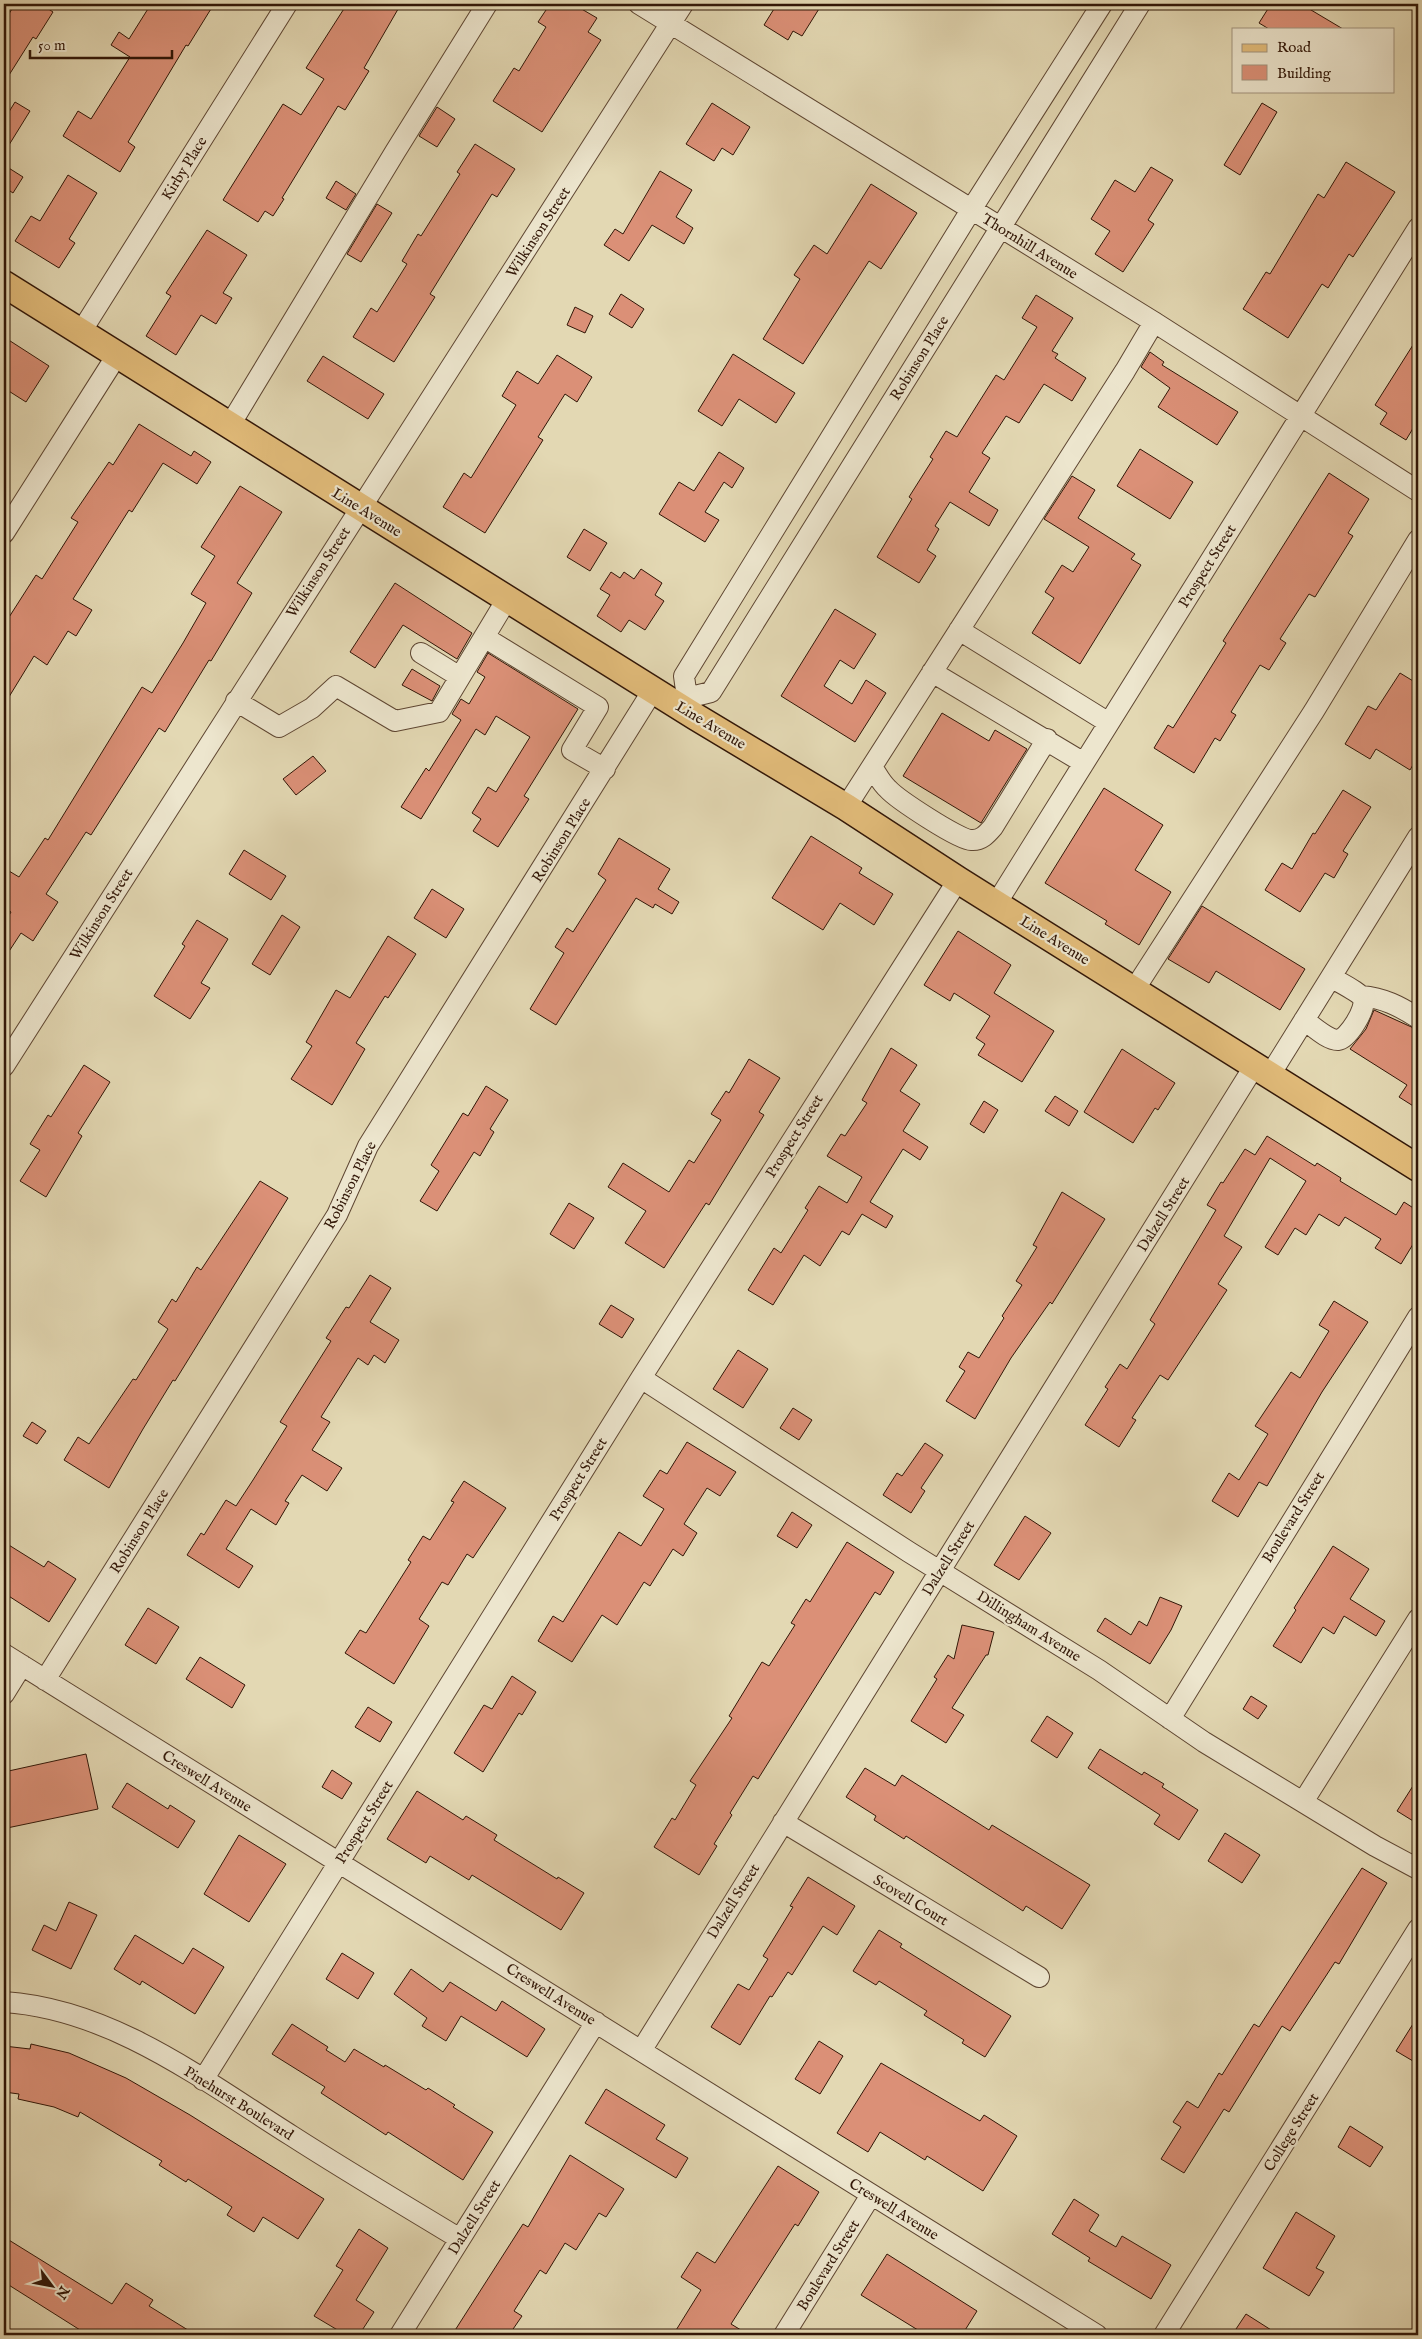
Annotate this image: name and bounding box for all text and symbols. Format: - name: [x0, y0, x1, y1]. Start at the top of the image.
- scale bar: [30, 28, 172, 60]
- legend: [1232, 28, 1394, 92]
- text: 50 m: [38, 36, 66, 55]
- text: Road: [1277, 38, 1312, 57]
- text: Building: [1277, 64, 1332, 83]
- street label: Kirby Place: [157, 133, 211, 204]
- street label: Wilkinson Street: [502, 183, 575, 281]
- street label: Thornhill Avenue: [978, 209, 1081, 284]
- street label: Robinson Place: [886, 312, 953, 404]
- street label: Line Avenue: [328, 484, 405, 541]
- street label: Prospect Street: [1174, 521, 1241, 611]
- street label: Wilkinson Street: [282, 523, 355, 621]
- street label: Line Avenue: [672, 697, 749, 754]
- street label: Robinson Place: [528, 794, 595, 886]
- street label: Wilkinson Street: [66, 865, 137, 964]
- street label: Line Avenue: [1016, 912, 1093, 969]
- street label: Prospect Street: [761, 1091, 828, 1181]
- street label: Robinson Place: [320, 1138, 381, 1233]
- street label: Dalzell Street: [1133, 1173, 1194, 1255]
- street label: Prospect Street: [545, 1434, 612, 1524]
- street label: Boulevard Street: [1258, 1468, 1329, 1566]
- street label: Robinson Place: [106, 1485, 173, 1577]
- street label: Dalzell Street: [918, 1517, 979, 1599]
- street label: Dillingham Avenue: [973, 1587, 1085, 1666]
- street label: Creswell Avenue: [158, 1746, 255, 1817]
- street label: Prospect Street: [331, 1777, 398, 1867]
- street label: Dalzell Street: [703, 1860, 764, 1942]
- street label: Scovell Court: [870, 1871, 952, 1930]
- street label: Creswell Avenue: [502, 1959, 599, 2030]
- street label: Pinehurst Boulevard: [180, 2062, 298, 2145]
- street label: College Street: [1260, 2089, 1323, 2175]
- street label: Creswell Avenue: [845, 2174, 942, 2245]
- street label: Dalzell Street: [444, 2176, 505, 2258]
- street label: Boulevard Street: [793, 2216, 864, 2314]
- north arrow: [28, 2262, 78, 2312]
- text: N: [51, 2282, 74, 2302]

